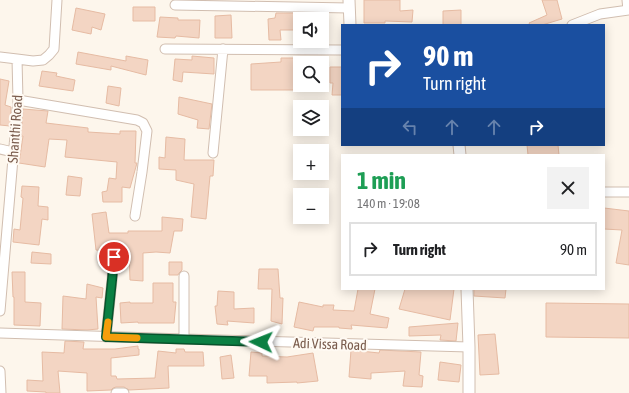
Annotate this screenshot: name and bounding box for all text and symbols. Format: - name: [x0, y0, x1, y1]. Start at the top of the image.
- map controls: [293, 12, 329, 224]
- button: sound: [293, 12, 329, 48]
- icon: right: [357, 40, 409, 92]
- text: 90 m: [423, 40, 473, 72]
- button: search: [293, 56, 329, 92]
- text: Turn right: [423, 73, 486, 94]
- street label: Shanthi Road: [5, 94, 25, 164]
- button: layers: [293, 100, 329, 136]
- icon: left: [399, 116, 421, 138]
- icon: ahead: [441, 116, 463, 138]
- icon: ahead: [483, 116, 505, 138]
- icon: right: [525, 116, 547, 138]
- button: +: [293, 144, 329, 180]
- text: 1 min: [357, 167, 406, 194]
- button: close: [547, 167, 589, 209]
- button: −: [293, 188, 329, 224]
- text: 140 m · 19:08: [357, 196, 420, 211]
- icon: right: [359, 238, 381, 260]
- pin: [97, 240, 131, 274]
- text: Turn right: [393, 241, 446, 258]
- text: 90 m: [560, 241, 587, 258]
- icon: arrive: [103, 246, 125, 268]
- position arrow: [240, 321, 282, 363]
- street label: Adi Vissa Road: [293, 335, 367, 353]

